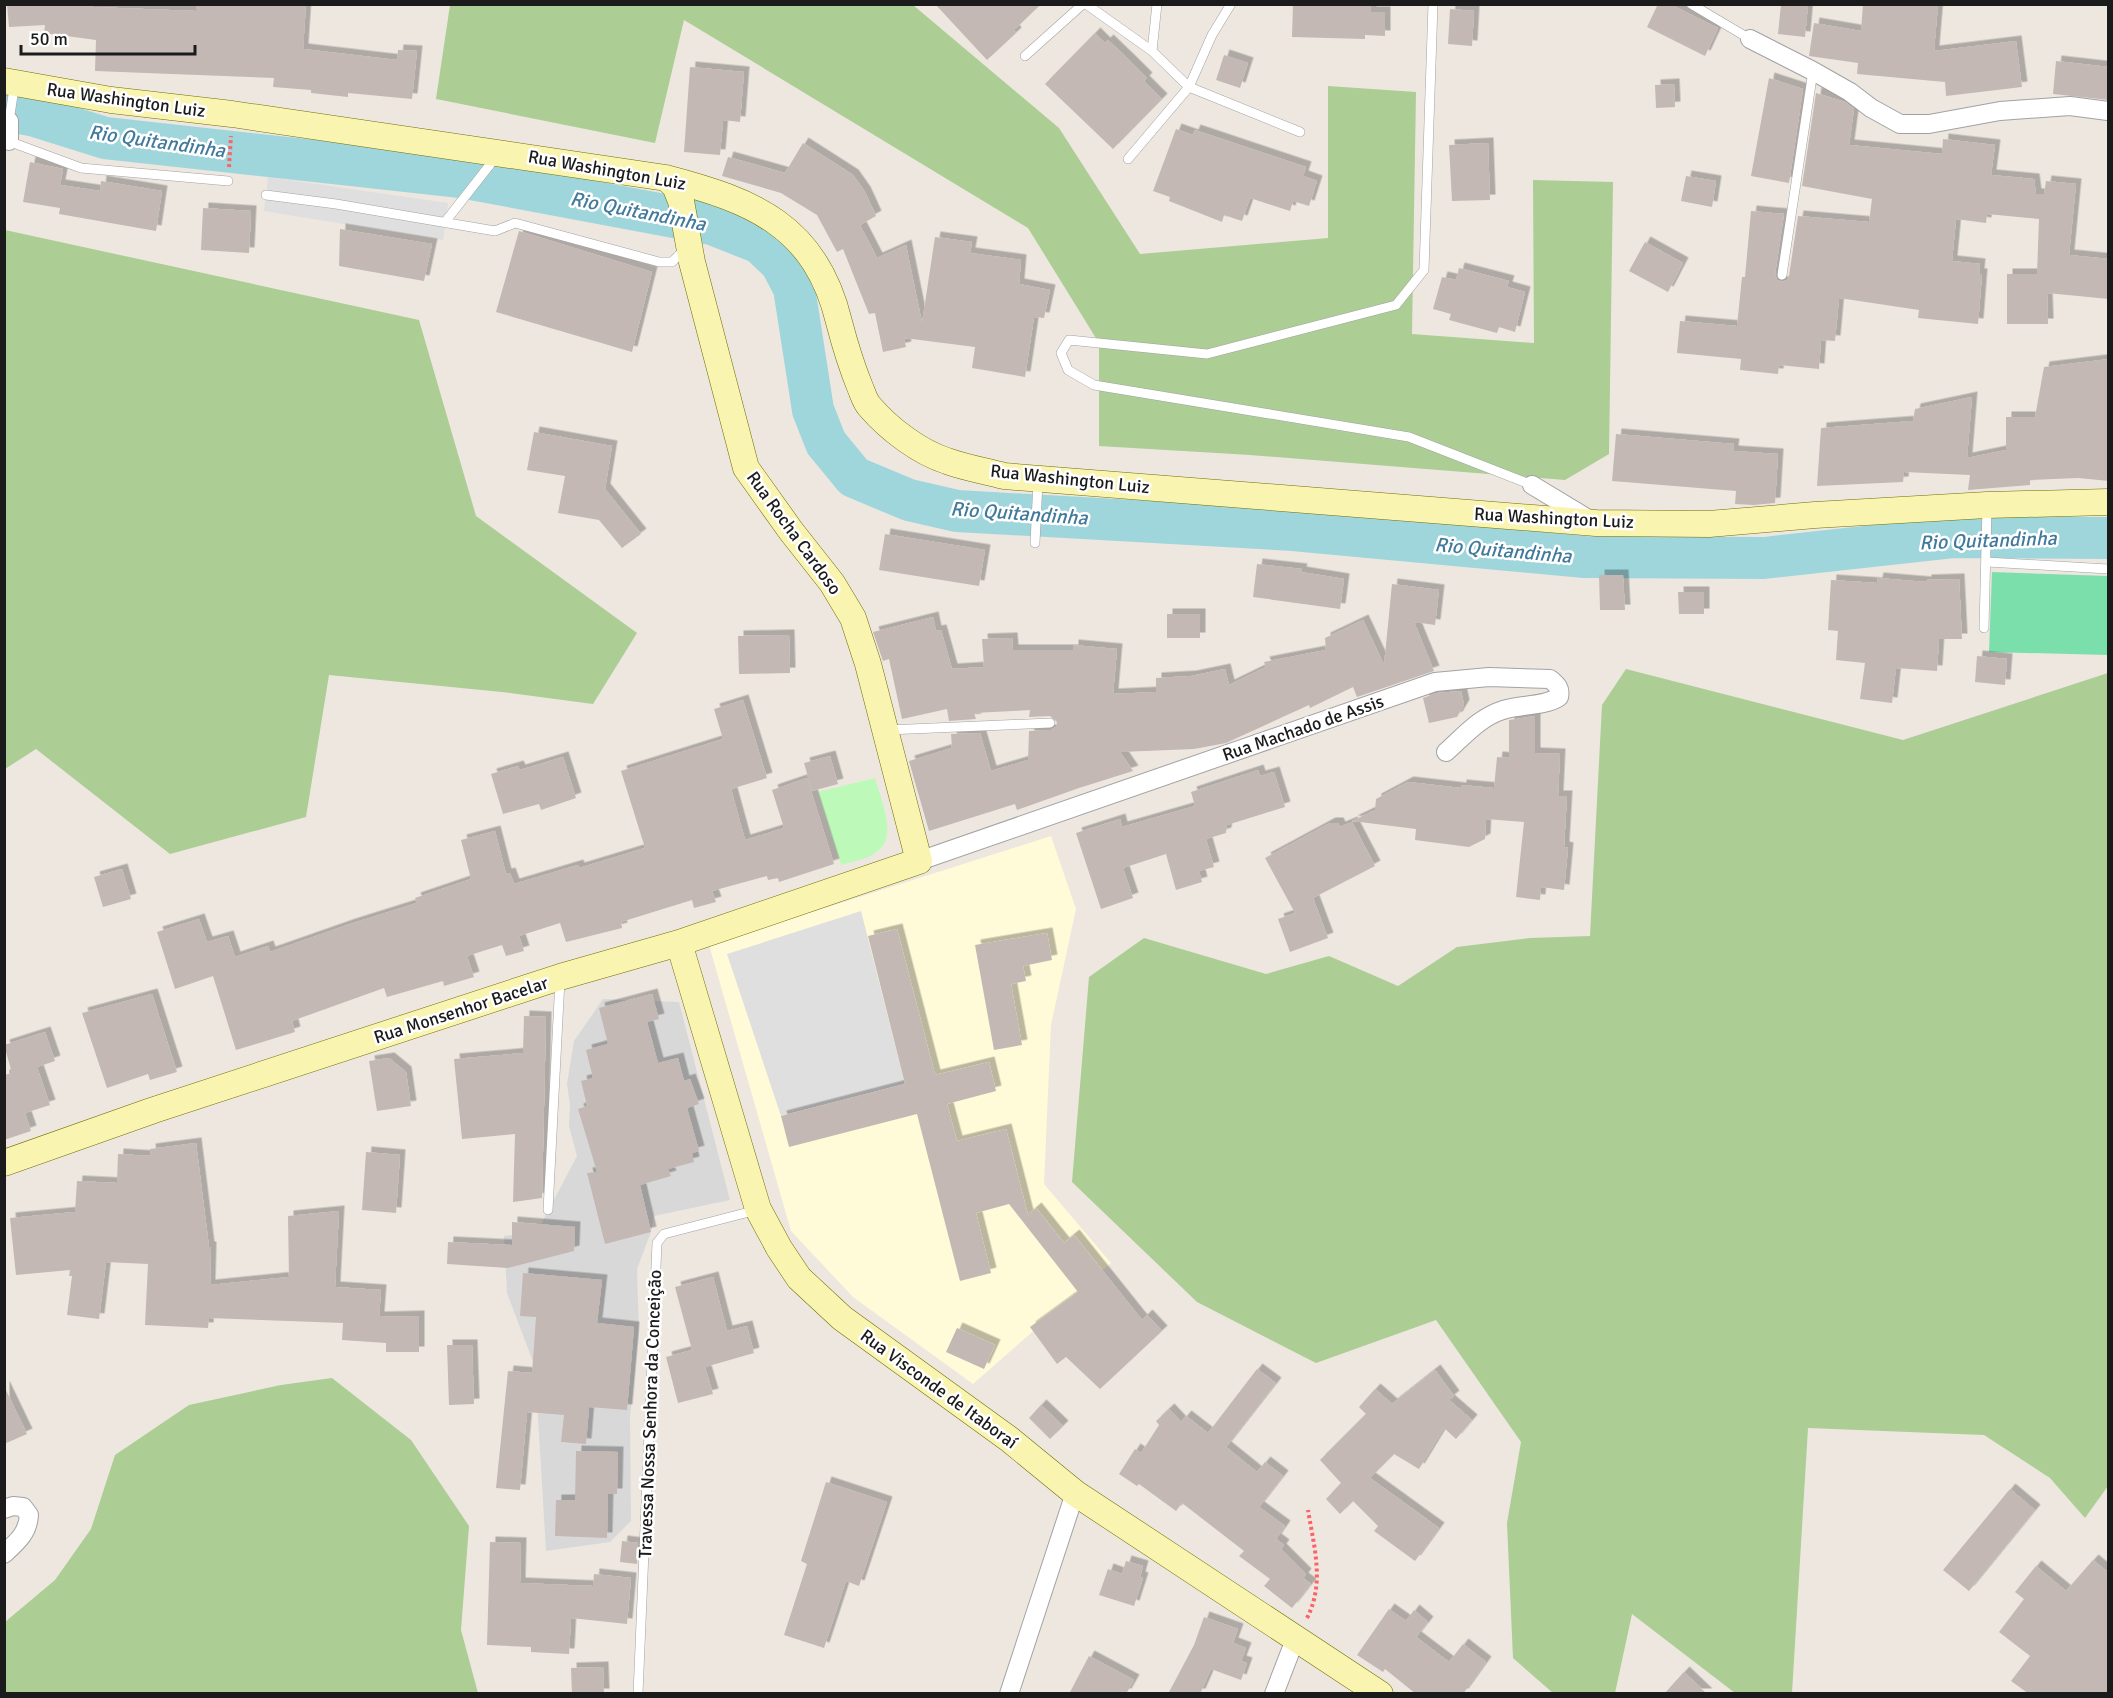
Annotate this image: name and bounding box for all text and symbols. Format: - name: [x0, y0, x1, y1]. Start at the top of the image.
- scale bar: [21, 18, 195, 56]
- text: 50 m: [30, 28, 68, 50]
- street label: Rua Washington Luiz: [45, 78, 207, 122]
- water label: Rio Quitandinha: [87, 120, 228, 164]
- street label: Rua Washington Luiz: [526, 145, 688, 195]
- water label: Rio Quitandinha: [568, 186, 709, 237]
- street label: Rua Washington Luiz: [989, 460, 1151, 498]
- street label: Rua Rocha Cardoso: [742, 467, 846, 599]
- water label: Rio Quitandinha: [950, 496, 1089, 531]
- street label: Rua Washington Luiz: [1474, 503, 1634, 533]
- water label: Rio Quitandinha: [1919, 526, 2058, 555]
- water label: Rio Quitandinha: [1433, 532, 1573, 569]
- street label: Rua Machado de Assis: [1219, 690, 1387, 766]
- street label: Rua Monsenhor Bacelar: [371, 971, 551, 1049]
- street label: Travessa Nossa Senhora da Conceição: [634, 1269, 666, 1559]
- street label: Rua Visconde de Itaboraí: [856, 1325, 1022, 1454]

